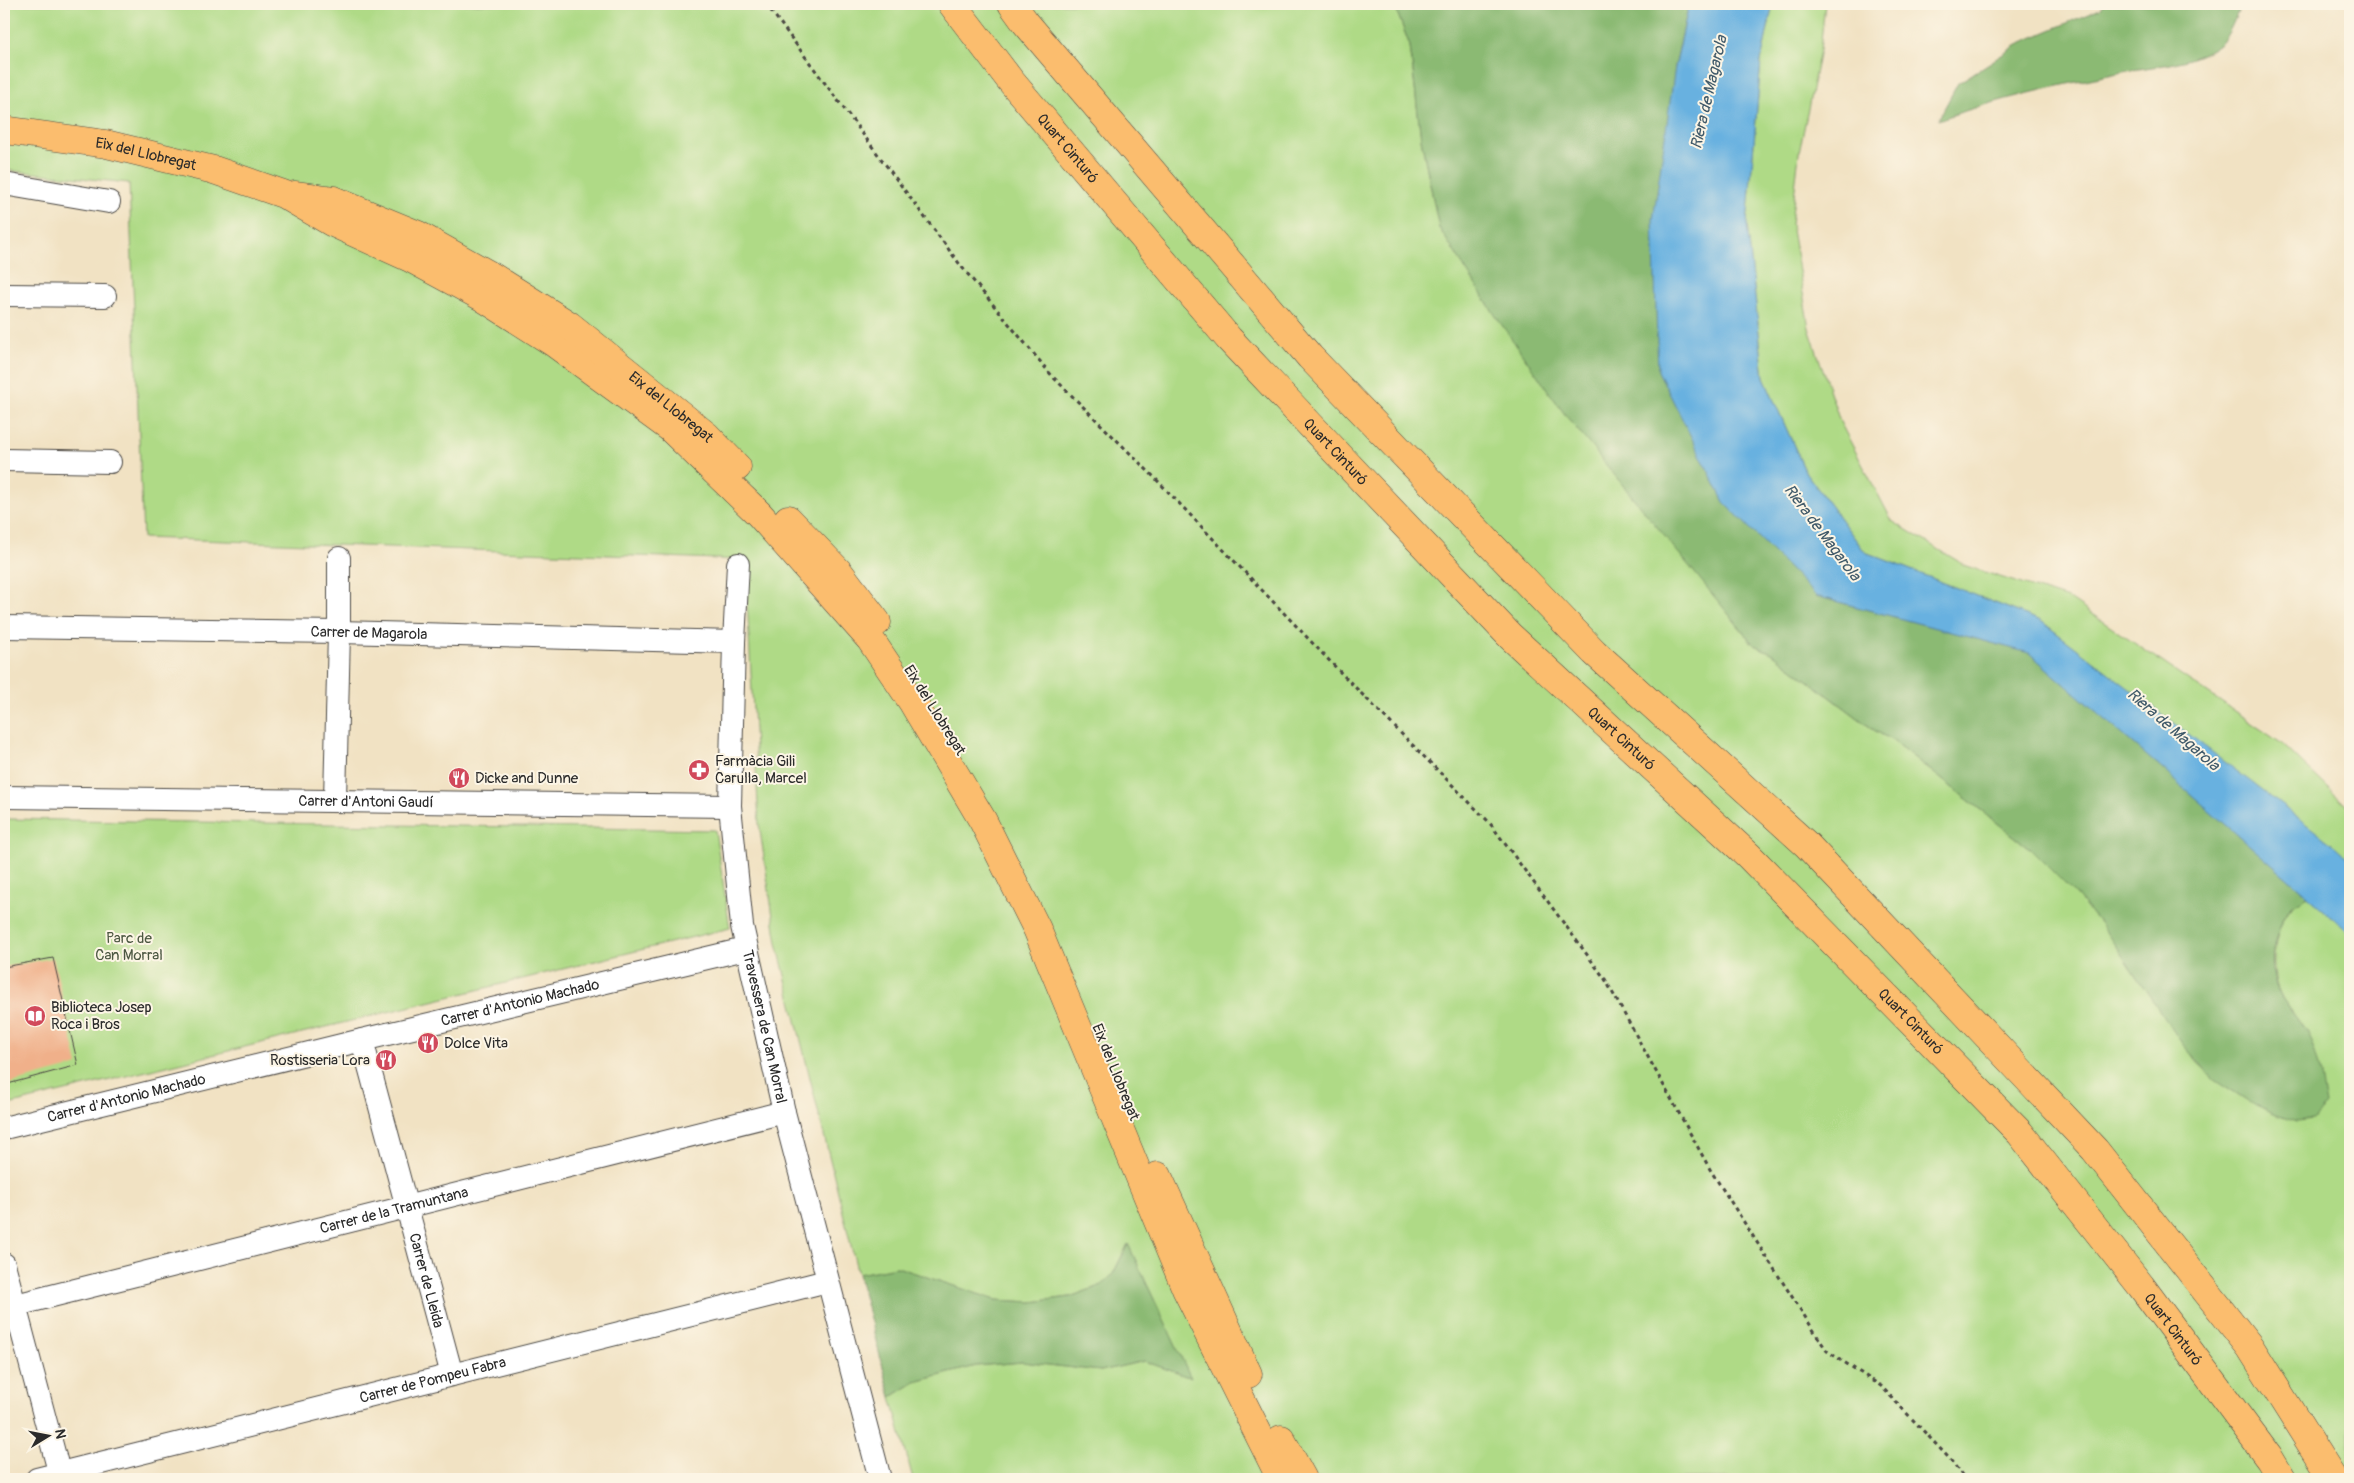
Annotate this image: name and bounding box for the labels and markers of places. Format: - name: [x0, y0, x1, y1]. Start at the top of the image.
- place label: Farmàcia Gili Carulla, Marcel: [715, 752, 807, 788]
- pharmacy icon: Farmàcia Gili Carulla, Marcel: [687, 758, 711, 782]
- restaurant icon: Dicke and Dunne: [447, 766, 471, 790]
- place label: Dicke and Dunne: [475, 769, 579, 788]
- place label: Biblioteca Josep Roca i Bros: [51, 998, 152, 1034]
- library icon: Biblioteca Josep Roca i Bros: [23, 1004, 47, 1028]
- restaurant icon: Dolce Vita: [416, 1031, 440, 1055]
- place label: Dolce Vita: [444, 1034, 508, 1053]
- restaurant icon: Rostisseria Lora: [374, 1048, 398, 1072]
- place label: Rostisseria Lora: [270, 1051, 370, 1070]

